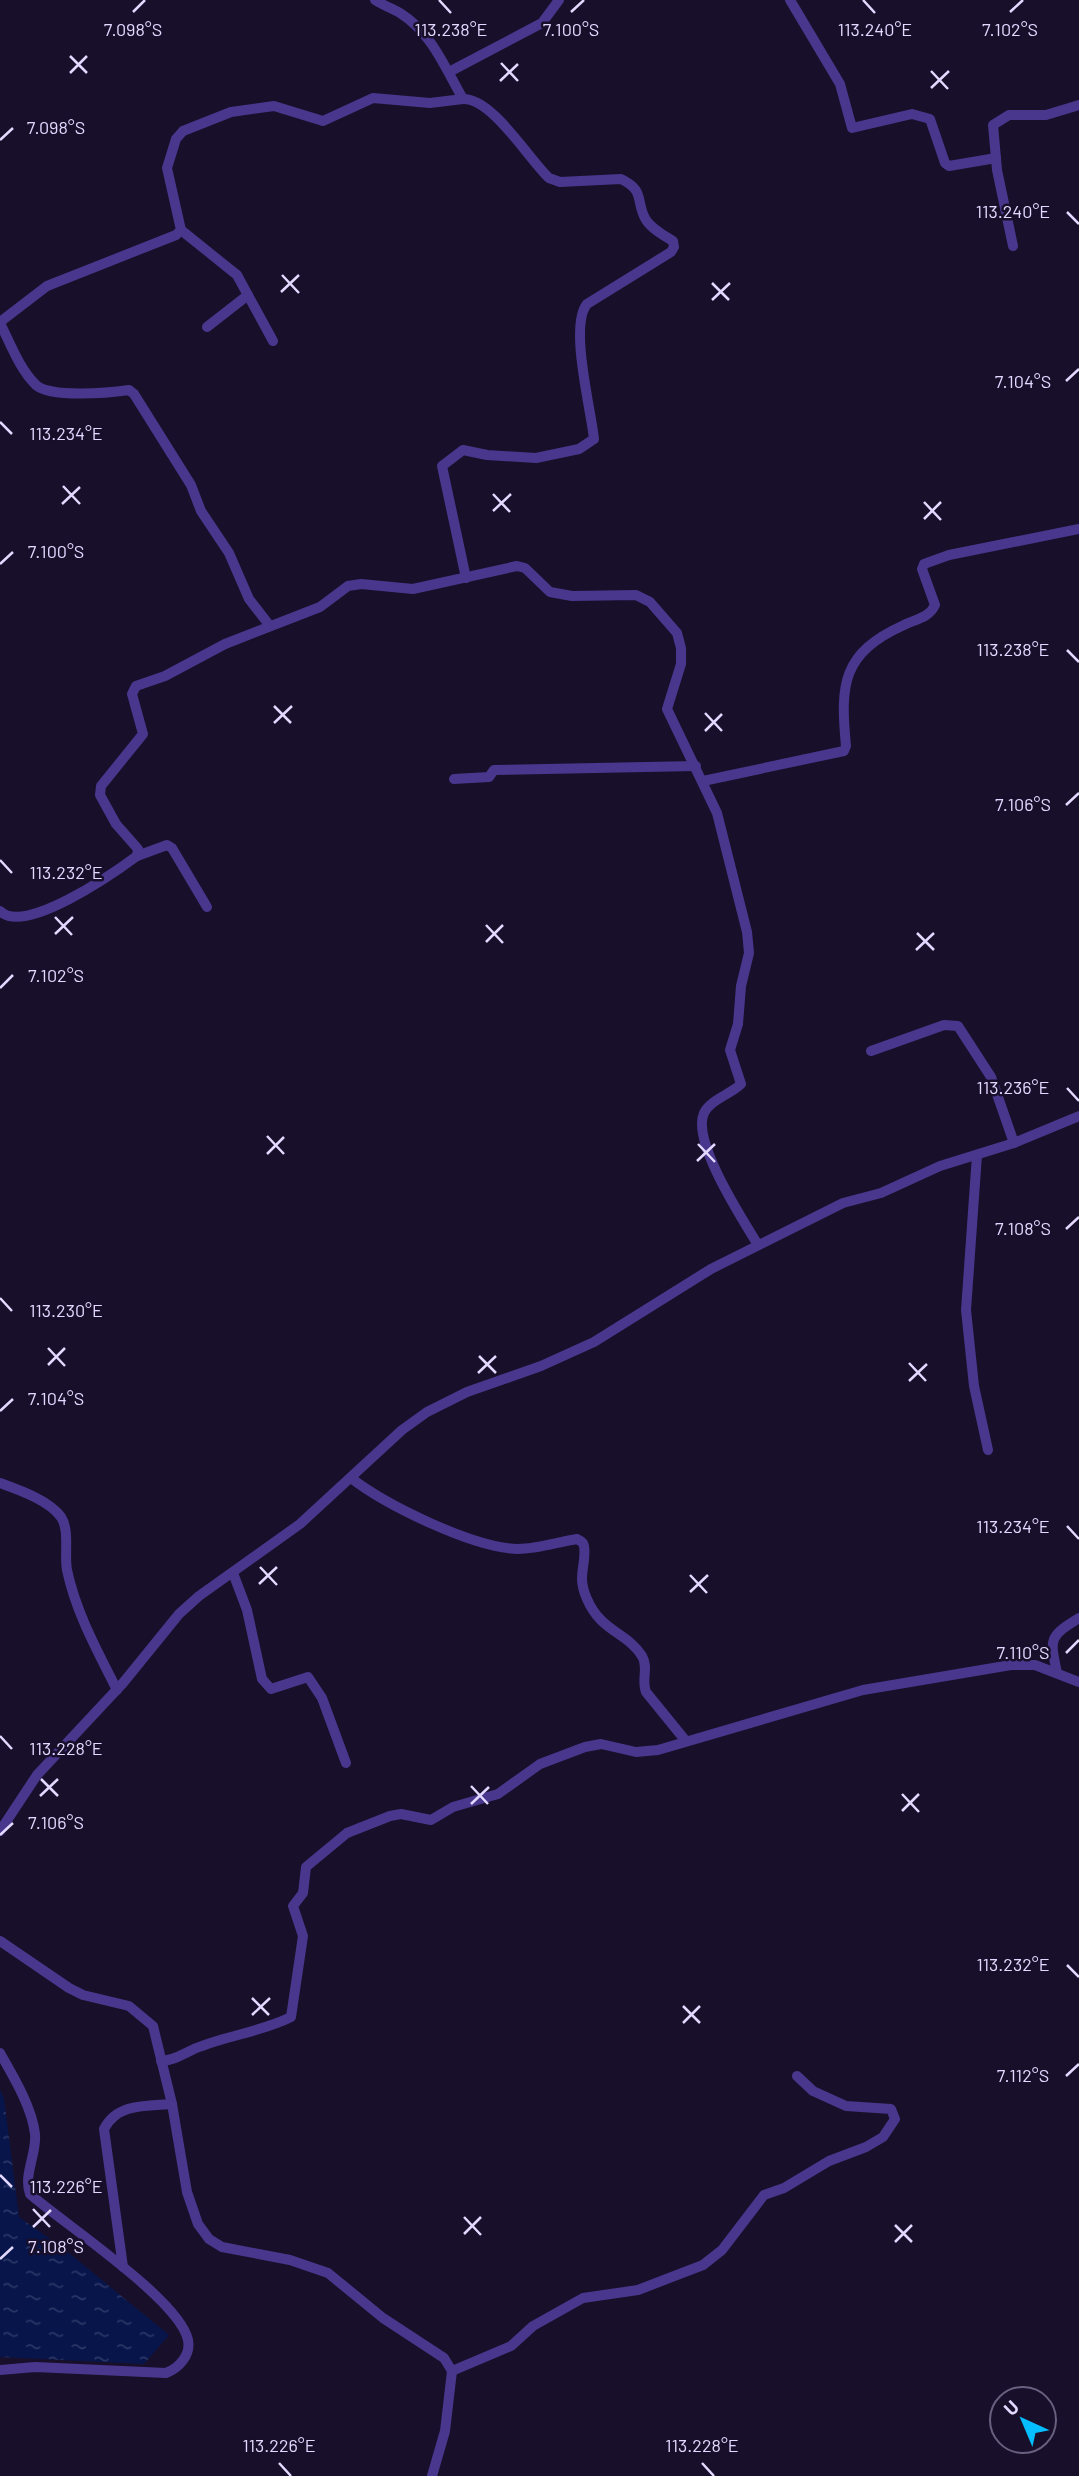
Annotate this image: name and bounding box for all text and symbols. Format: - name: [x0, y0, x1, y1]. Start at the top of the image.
- text: 7.098°S: [104, 18, 162, 40]
- text: 113.238°E: [415, 18, 487, 40]
- text: 7.100°S: [543, 18, 599, 40]
- text: 113.240°E: [838, 18, 912, 40]
- text: 7.102°S: [982, 18, 1038, 40]
- text: 7.098°S: [27, 116, 85, 138]
- text: 113.240°E: [976, 200, 1050, 222]
- text: 7.104°S: [995, 370, 1051, 392]
- text: 113.234°E: [29, 422, 103, 444]
- text: 7.100°S: [28, 540, 84, 562]
- text: 113.238°E: [977, 638, 1049, 660]
- text: 7.106°S: [995, 793, 1051, 815]
- text: 113.232°E: [29, 861, 103, 883]
- text: 7.102°S: [28, 964, 84, 986]
- text: 113.236°E: [977, 1076, 1049, 1098]
- text: 7.108°S: [995, 1217, 1051, 1239]
- text: 113.230°E: [29, 1299, 103, 1321]
- text: 7.104°S: [28, 1387, 84, 1409]
- text: 113.234°E: [976, 1515, 1050, 1537]
- text: 7.110°S: [997, 1641, 1049, 1663]
- text: 113.228°E: [29, 1737, 103, 1759]
- text: 7.106°S: [28, 1811, 84, 1833]
- text: 113.232°E: [976, 1953, 1050, 1975]
- text: 7.112°S: [997, 2064, 1049, 2086]
- text: 113.226°E: [29, 2175, 103, 2197]
- text: 7.108°S: [28, 2235, 84, 2257]
- north arrow: [988, 2385, 1058, 2455]
- text: U: [999, 2395, 1023, 2420]
- text: 113.226°E: [242, 2434, 316, 2456]
- text: 113.228°E: [665, 2434, 739, 2456]

